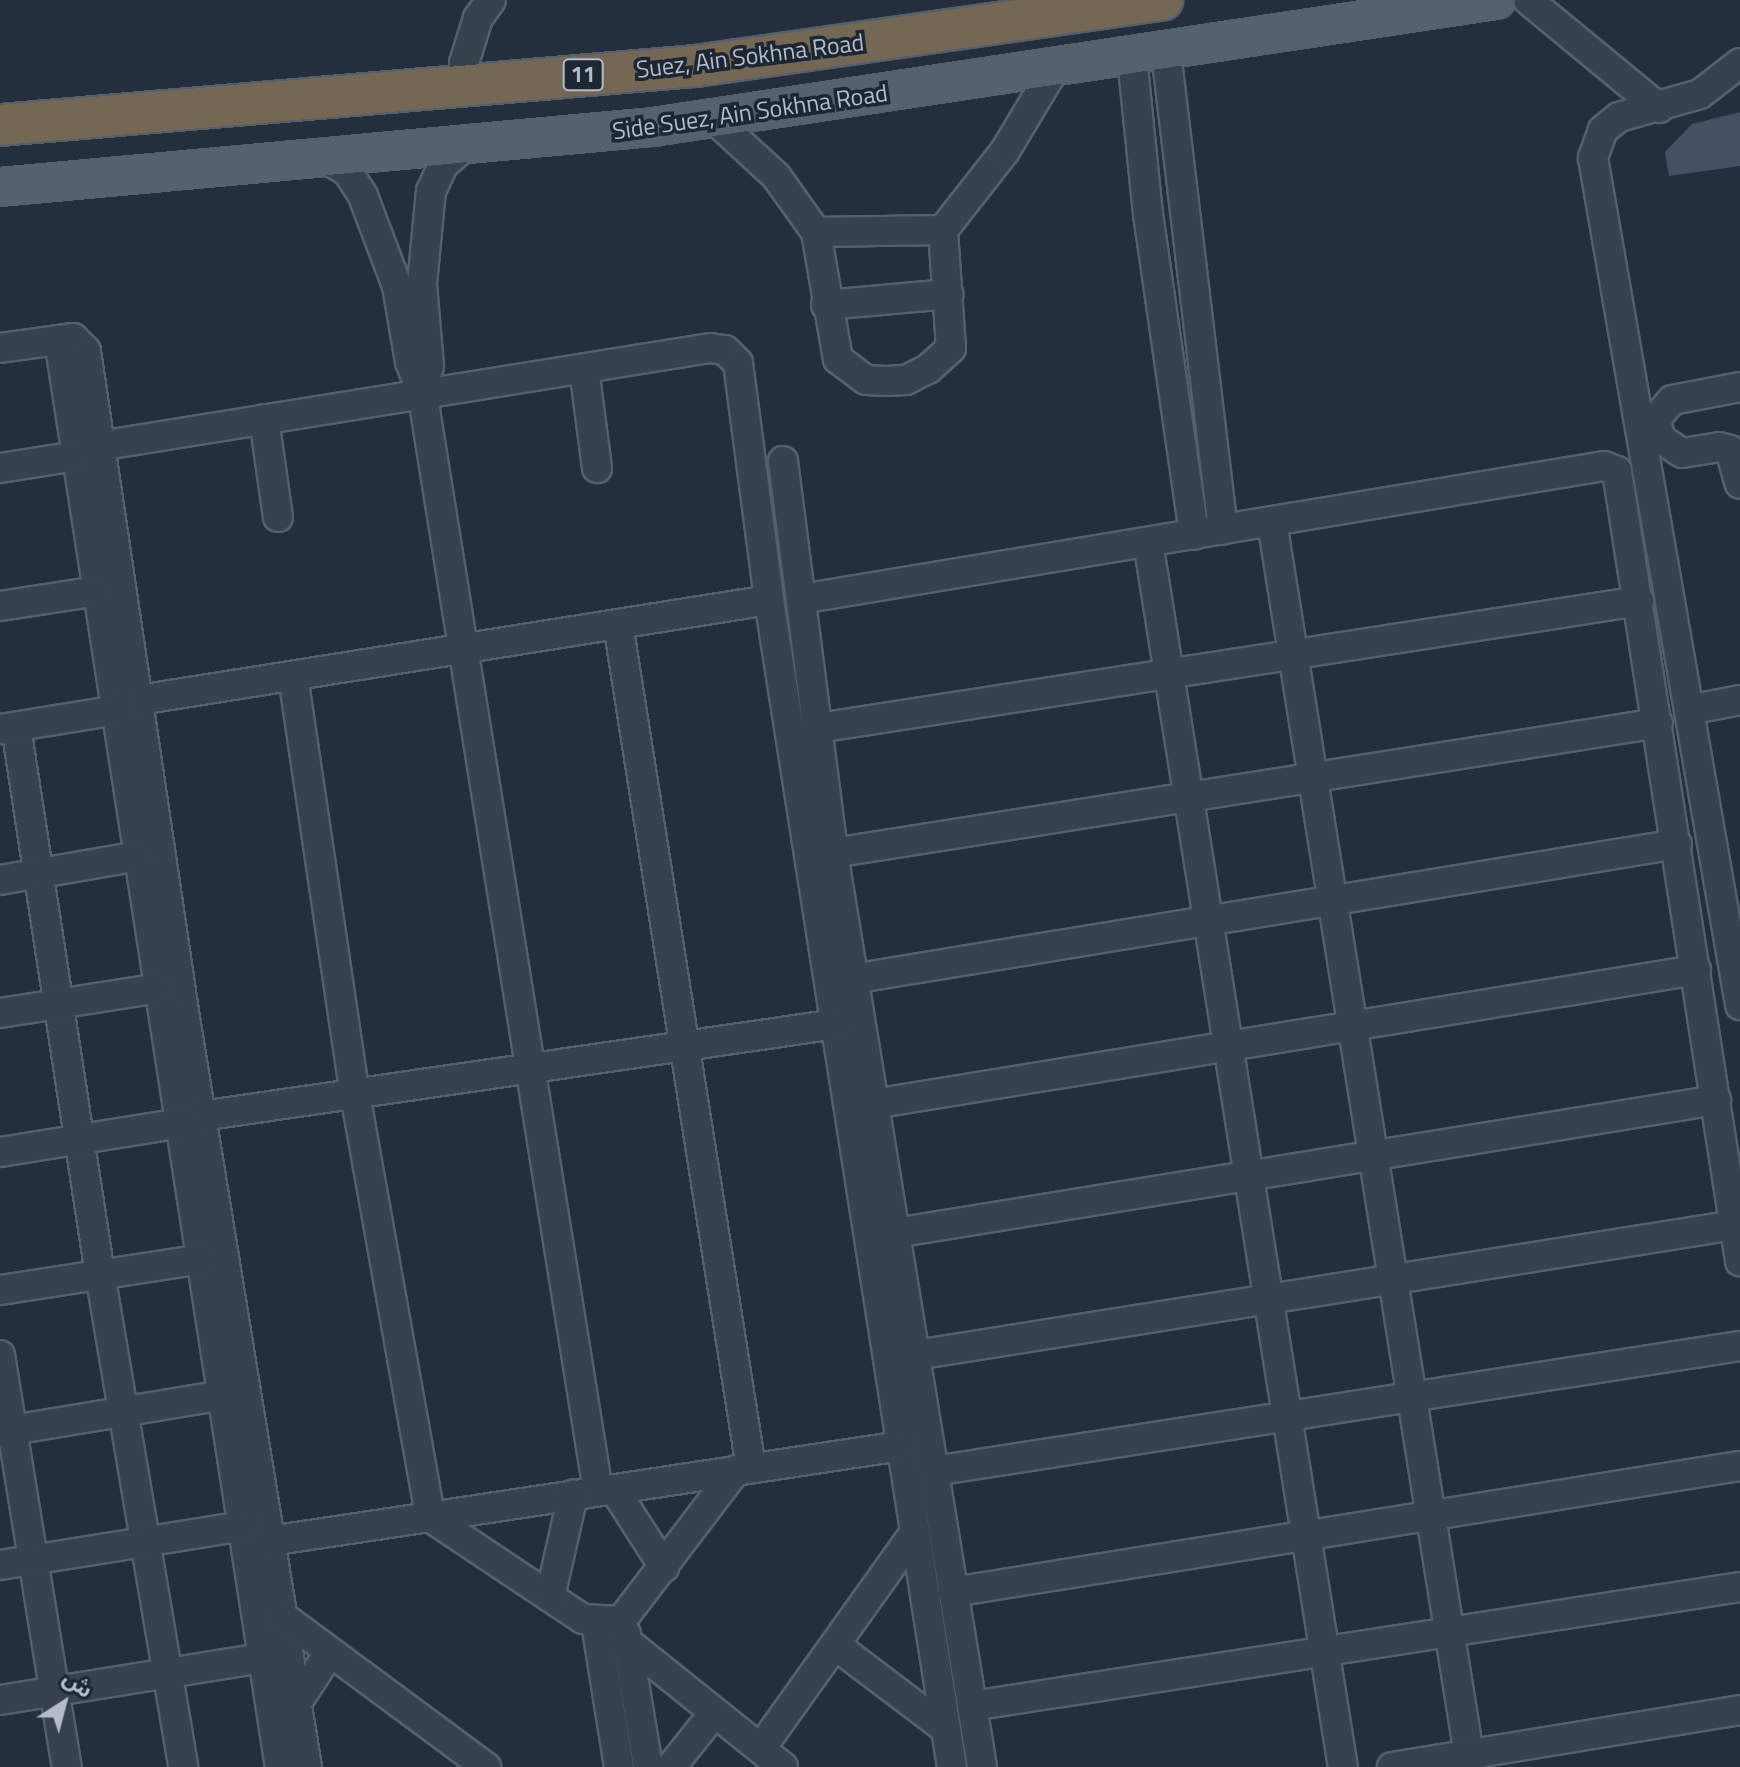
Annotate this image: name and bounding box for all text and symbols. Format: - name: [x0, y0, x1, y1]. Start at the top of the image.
- street label: Suez, Ain Sokhna Road: [634, 28, 866, 84]
- road number: 11: [561, 57, 605, 93]
- street label: Side Suez, Ain Sokhna Road: [610, 78, 890, 146]
- text: ش: [56, 1661, 100, 1706]
- north arrow: [24, 1663, 104, 1743]

